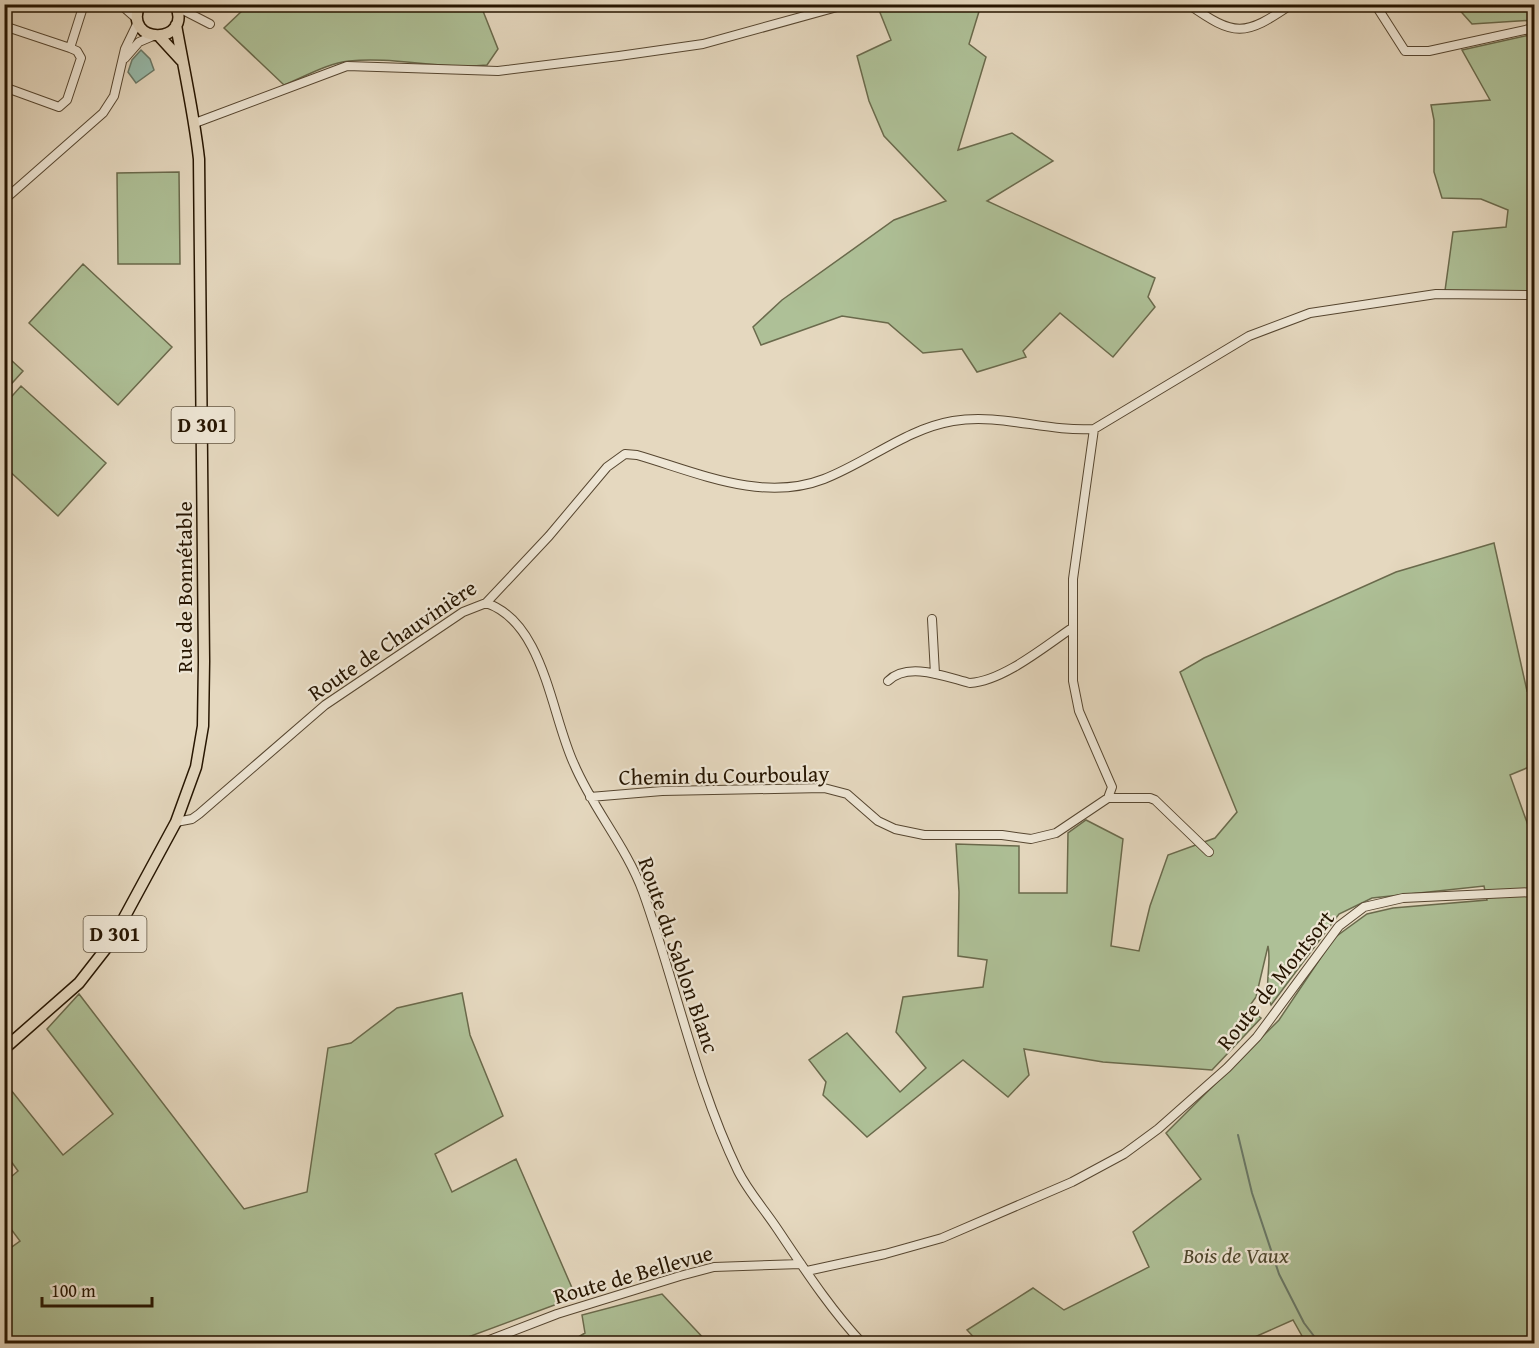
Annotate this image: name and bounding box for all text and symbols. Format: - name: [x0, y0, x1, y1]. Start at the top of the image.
- road number: D 301: [172, 407, 234, 443]
- street label: Rue de Bonnétable: [168, 501, 200, 673]
- street label: Route de Chauvinière: [301, 572, 483, 708]
- street label: Chemin du Courboulay: [618, 757, 830, 793]
- street label: Route du Sablon Blanc: [630, 853, 728, 1058]
- street label: Route de Montsort: [1209, 903, 1342, 1057]
- road number: D 301: [84, 916, 146, 952]
- street label: Route de Bellevue: [550, 1236, 716, 1312]
- park label: Bois de Vaux: [1182, 1239, 1289, 1271]
- scale bar: [42, 1270, 152, 1308]
- text: 100 m: [51, 1277, 96, 1304]

